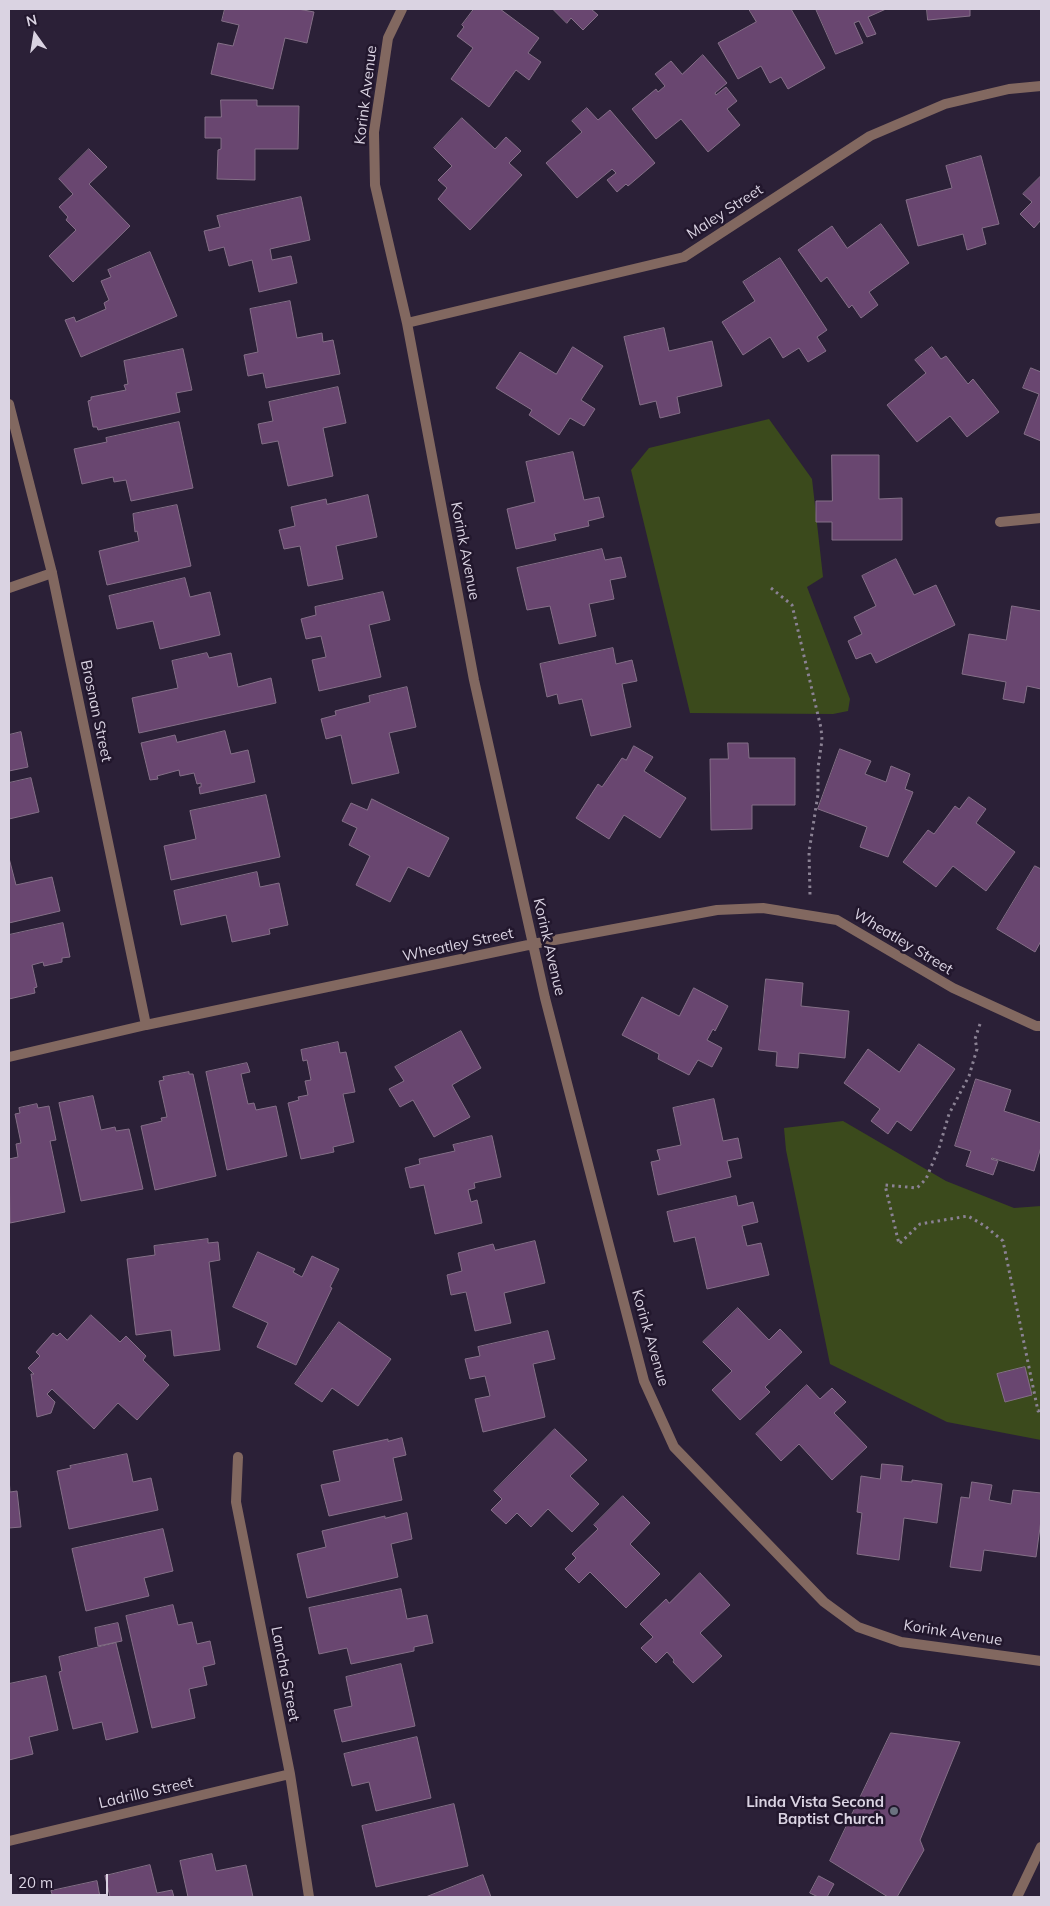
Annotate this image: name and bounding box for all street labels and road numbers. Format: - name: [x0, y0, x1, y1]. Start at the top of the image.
- street label: Korink Avenue: [351, 44, 381, 146]
- street label: Maley Street: [684, 181, 766, 243]
- street label: Korink Avenue: [447, 500, 483, 602]
- street label: Brosnan Street: [76, 658, 116, 764]
- street label: Korink Avenue: [529, 896, 569, 998]
- street label: Wheatley Street: [850, 905, 956, 979]
- street label: Wheatley Street: [401, 924, 515, 966]
- street label: Korink Avenue: [628, 1288, 672, 1388]
- street label: Korink Avenue: [902, 1616, 1004, 1650]
- street label: Lancha Street: [267, 1625, 303, 1723]
- street label: Ladrillo Street: [97, 1773, 195, 1813]

